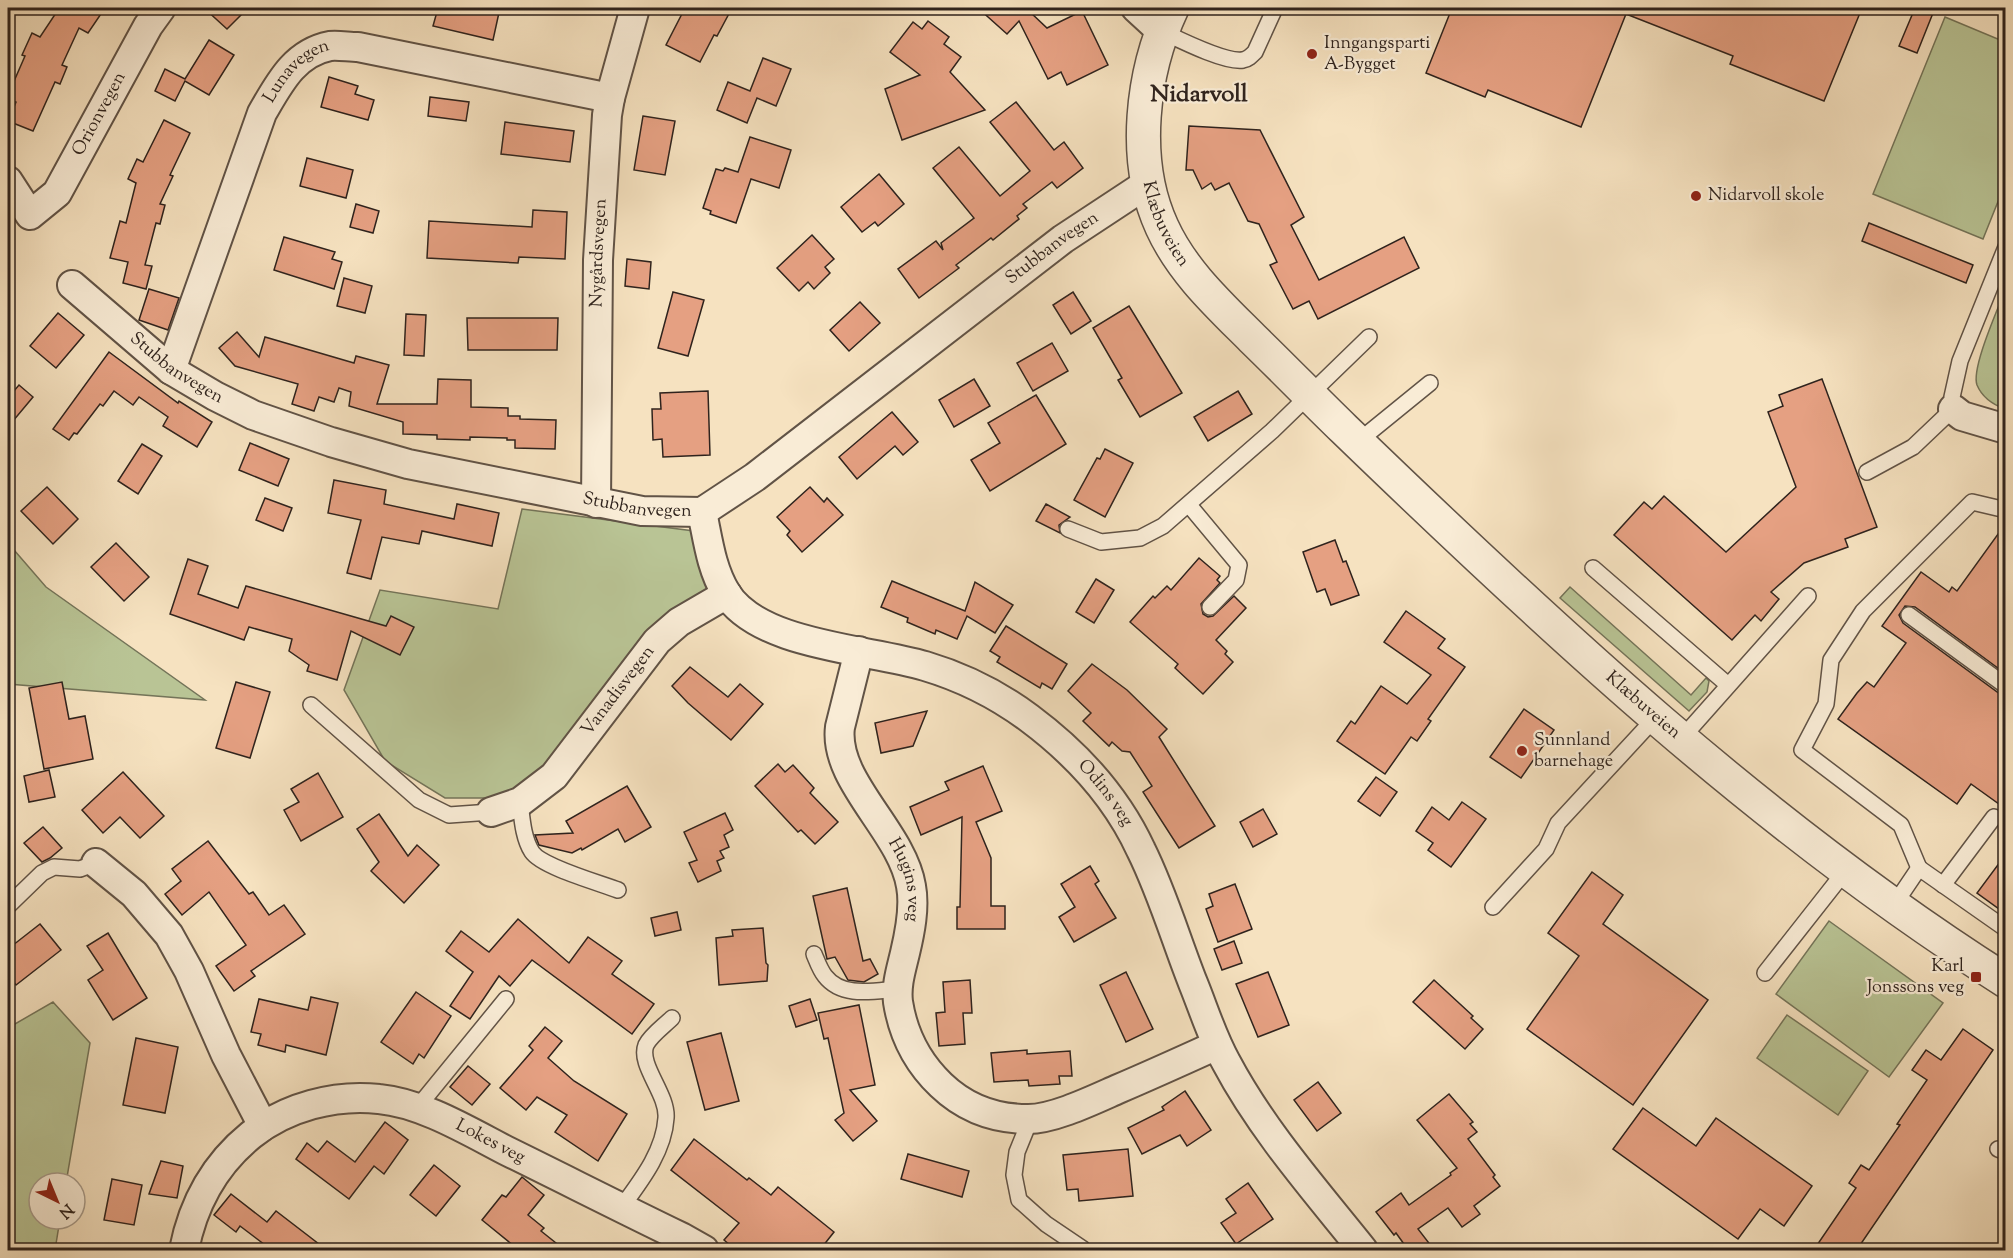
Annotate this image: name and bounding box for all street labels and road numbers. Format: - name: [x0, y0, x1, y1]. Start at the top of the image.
- street label: Lunavegen: [257, 33, 333, 108]
- street label: Orionvegen: [66, 67, 134, 161]
- street label: Klæbuveien: [1135, 179, 1196, 273]
- street label: Nygårdsvegen: [585, 198, 615, 308]
- street label: Stubbanvegen: [1000, 205, 1105, 292]
- street label: Stubbanvegen: [123, 327, 228, 411]
- street label: Stubbanvegen: [580, 486, 692, 525]
- street label: Vanadisvegen: [576, 640, 662, 742]
- street label: Klæbuveien: [1599, 666, 1686, 746]
- street label: Odins veg: [1071, 754, 1139, 832]
- street label: Hugins veg: [880, 833, 926, 923]
- street label: Lokes veg: [451, 1113, 530, 1171]

